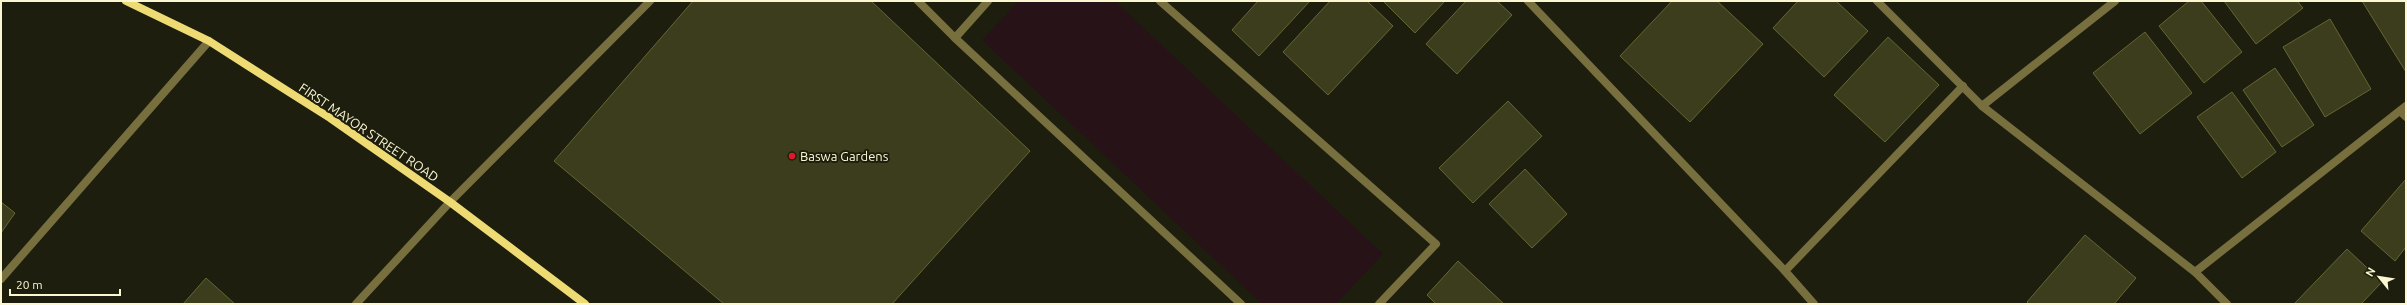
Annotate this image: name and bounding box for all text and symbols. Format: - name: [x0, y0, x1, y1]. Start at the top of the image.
- street label: FIRST MAYOR STREET ROAD: [297, 80, 441, 184]
- place label: Baswa Gardens: [800, 149, 889, 163]
- marker: Baswa Gardens: [787, 151, 797, 161]
- north arrow: [2359, 257, 2399, 297]
- text: N: [2363, 265, 2378, 279]
- scale bar: [10, 271, 120, 297]
- text: 20 m: [16, 278, 43, 291]

